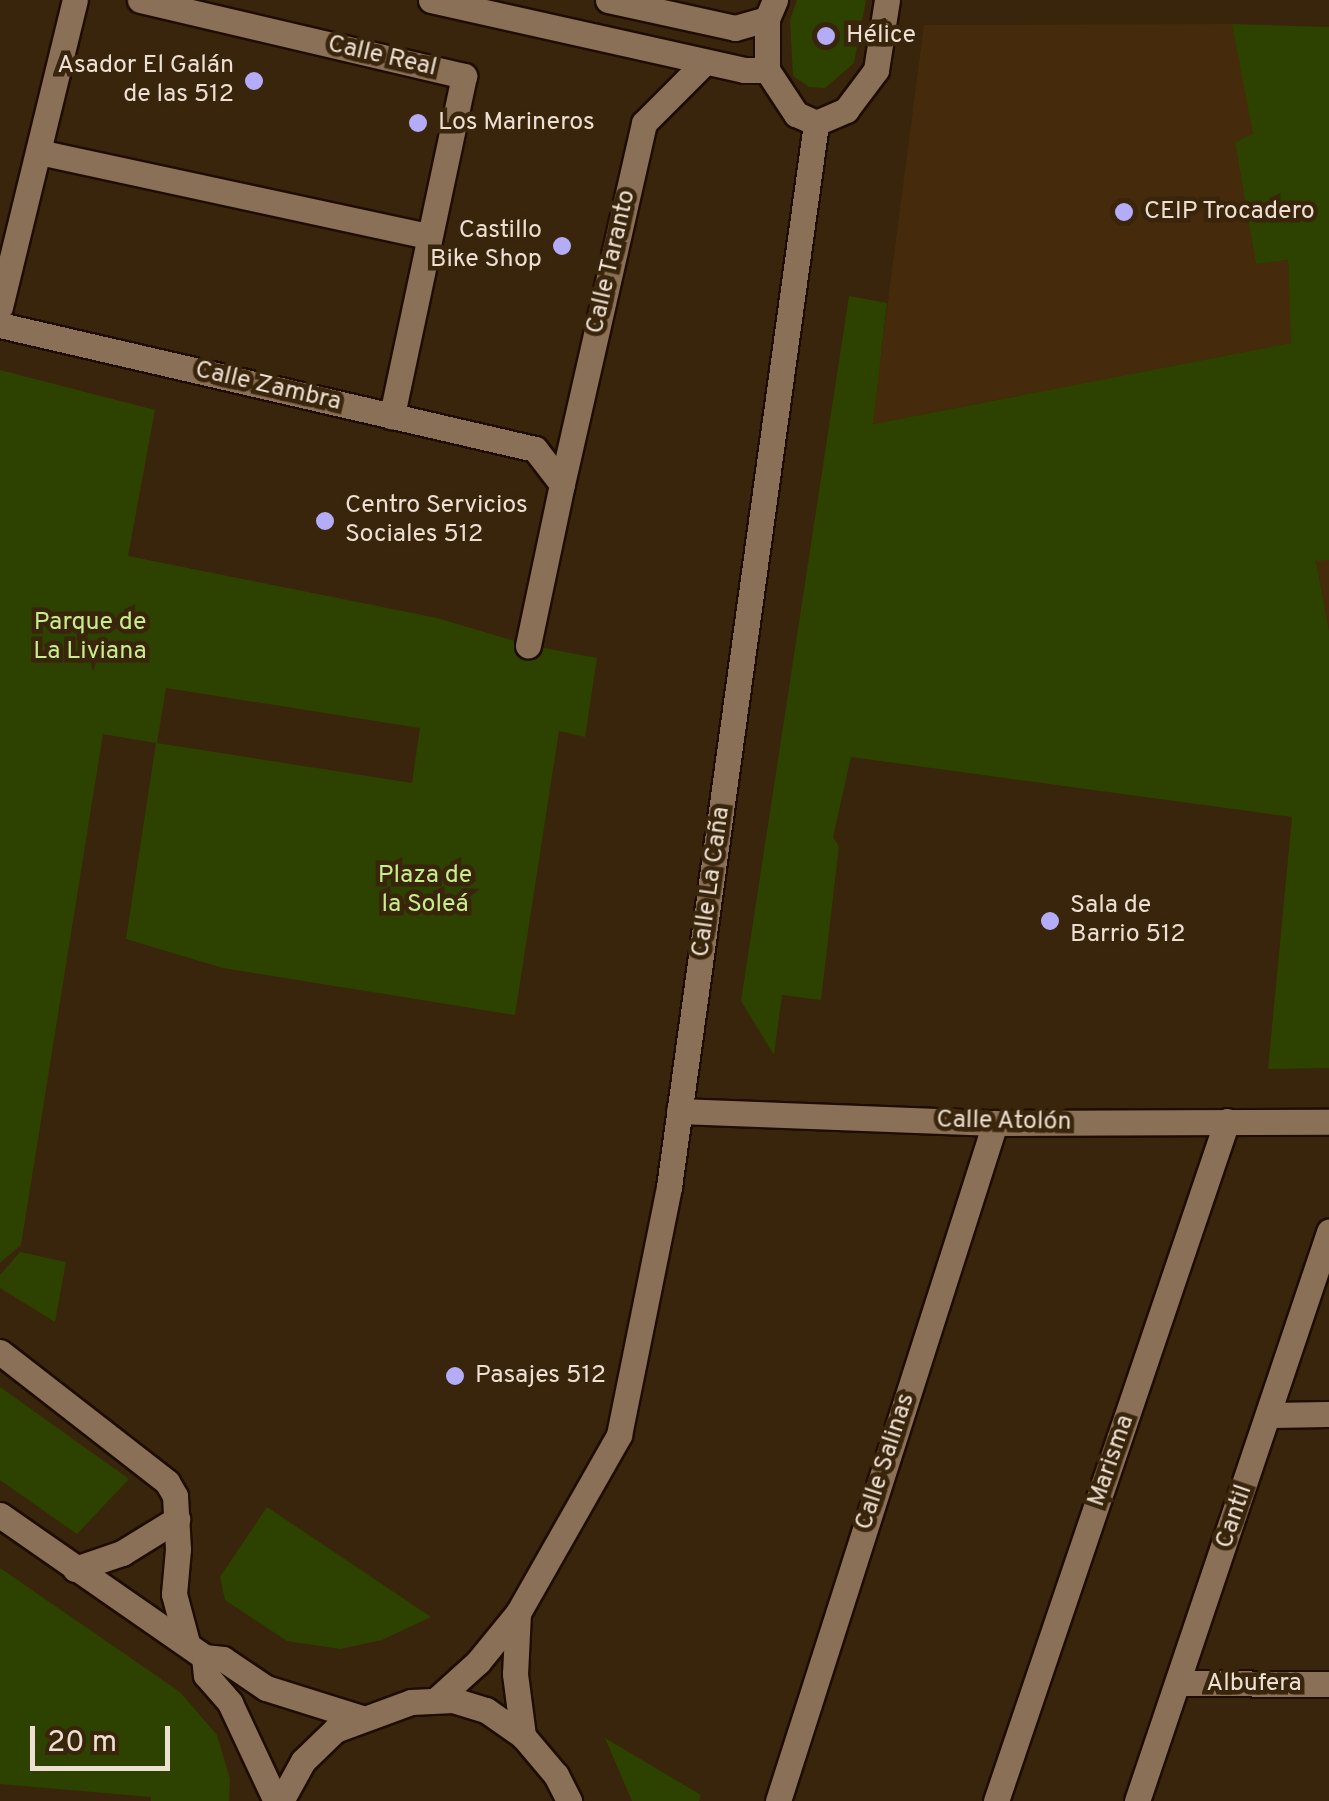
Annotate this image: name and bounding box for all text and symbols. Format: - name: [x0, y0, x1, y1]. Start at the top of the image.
- place label: Hélice: [846, 21, 916, 51]
- marker: Hélice: [815, 25, 837, 47]
- street label: Calle Real: [325, 30, 439, 84]
- place label: Asador El Galán de las 512: [57, 52, 234, 111]
- marker: Asador El Galán de las 512: [243, 70, 265, 92]
- place label: Los Marineros: [438, 108, 595, 138]
- marker: Los Marineros: [407, 112, 429, 134]
- street label: Calle Taranto: [581, 187, 643, 337]
- place label: CEIP Trocadero: [1144, 197, 1316, 227]
- marker: CEIP Trocadero: [1113, 201, 1135, 223]
- place label: Castillo Bike Shop: [430, 217, 542, 276]
- marker: Castillo Bike Shop: [551, 235, 573, 257]
- street label: Calle Zambra: [192, 356, 344, 418]
- place label: Centro Servicios Sociales 512: [345, 492, 528, 551]
- marker: Centro Servicios Sociales 512: [314, 510, 336, 532]
- park label: Parque de La Liviana: [33, 609, 147, 668]
- street label: Calle La Caña: [687, 805, 737, 959]
- park label: Plaza de la Soleá: [378, 862, 472, 921]
- place label: Sala de Barrio 512: [1070, 892, 1186, 951]
- marker: Sala de Barrio 512: [1039, 910, 1061, 932]
- street label: Calle Atolón: [936, 1106, 1072, 1138]
- place label: Pasajes 512: [475, 1361, 606, 1391]
- marker: Pasajes 512: [444, 1365, 466, 1387]
- street label: Calle Salinas: [850, 1390, 922, 1534]
- street label: Marisma: [1082, 1411, 1142, 1511]
- street label: Cantil: [1210, 1481, 1260, 1553]
- street label: Albufera: [1206, 1669, 1302, 1699]
- scale bar: [35, 1706, 175, 1768]
- text: 20 m: [47, 1725, 117, 1762]

